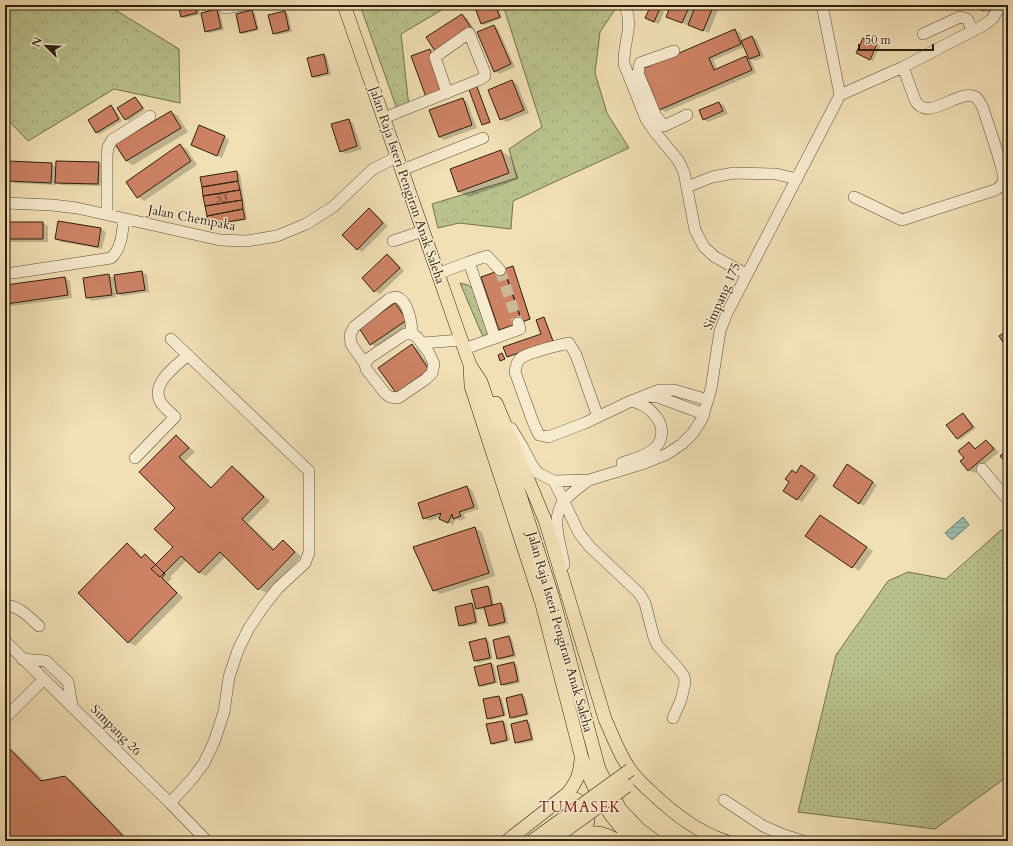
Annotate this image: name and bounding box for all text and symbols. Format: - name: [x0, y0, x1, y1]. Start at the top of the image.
- north arrow: [26, 26, 66, 66]
- scale bar: [859, 26, 933, 52]
- text: 50 m: [865, 32, 892, 48]
- text: N: [29, 34, 46, 50]
- street label: Jalan Raja Isteri Pengiran Anak Saleha: [364, 82, 449, 287]
- house number: 53: [216, 191, 228, 206]
- street label: Jalan Chempaka: [145, 200, 238, 235]
- street label: Simpang 175: [699, 260, 745, 332]
- street label: Jalan Raja Isteri Pengiran Anak Saleha: [522, 528, 597, 735]
- street label: Simpang 26: [87, 701, 146, 760]
- district label: TUMASEK: [539, 797, 621, 817]

